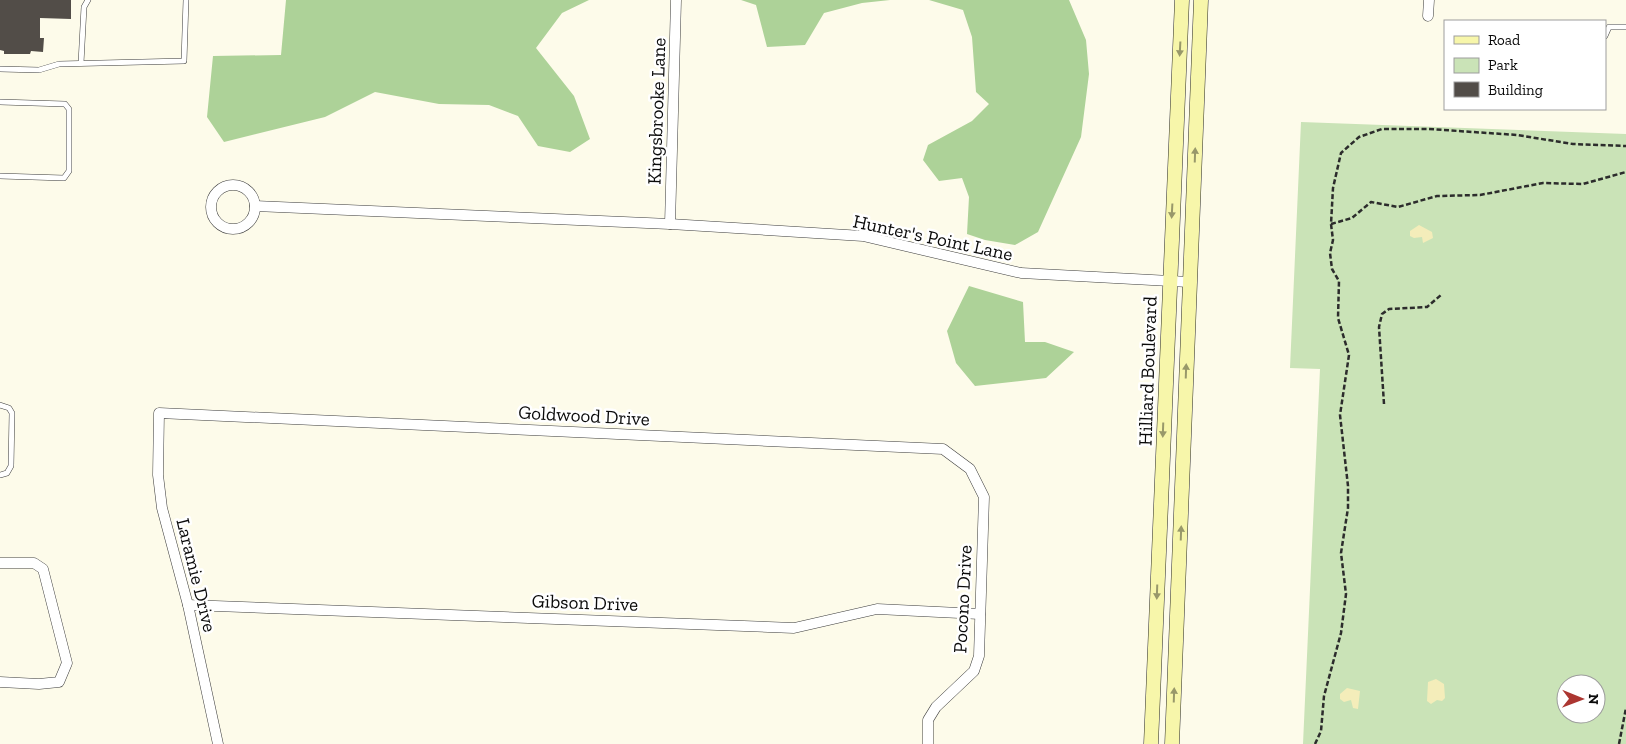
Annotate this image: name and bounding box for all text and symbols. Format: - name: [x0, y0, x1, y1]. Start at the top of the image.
- legend: [1444, 20, 1606, 110]
- text: Road: [1488, 31, 1521, 49]
- street label: Kingsbrooke Lane: [642, 37, 671, 185]
- one-way arrow: [1175, 41, 1183, 57]
- text: Park: [1488, 56, 1518, 74]
- text: Building: [1488, 81, 1543, 99]
- one-way arrow: [1191, 147, 1199, 163]
- one-way arrow: [1168, 203, 1176, 219]
- street label: Hunter's Point Lane: [851, 209, 1015, 266]
- street label: Hilliard Boulevard: [1133, 295, 1162, 446]
- one-way arrow: [1183, 362, 1191, 378]
- street label: Goldwood Drive: [518, 401, 650, 430]
- one-way arrow: [1159, 422, 1167, 438]
- street label: Laramie Drive: [171, 516, 222, 634]
- one-way arrow: [1177, 525, 1185, 541]
- street label: Pocono Drive: [948, 544, 977, 654]
- one-way arrow: [1153, 585, 1161, 601]
- street label: Gibson Drive: [531, 589, 639, 616]
- north arrow: [1556, 674, 1606, 724]
- one-way arrow: [1171, 687, 1179, 703]
- text: N: [1585, 694, 1602, 705]

